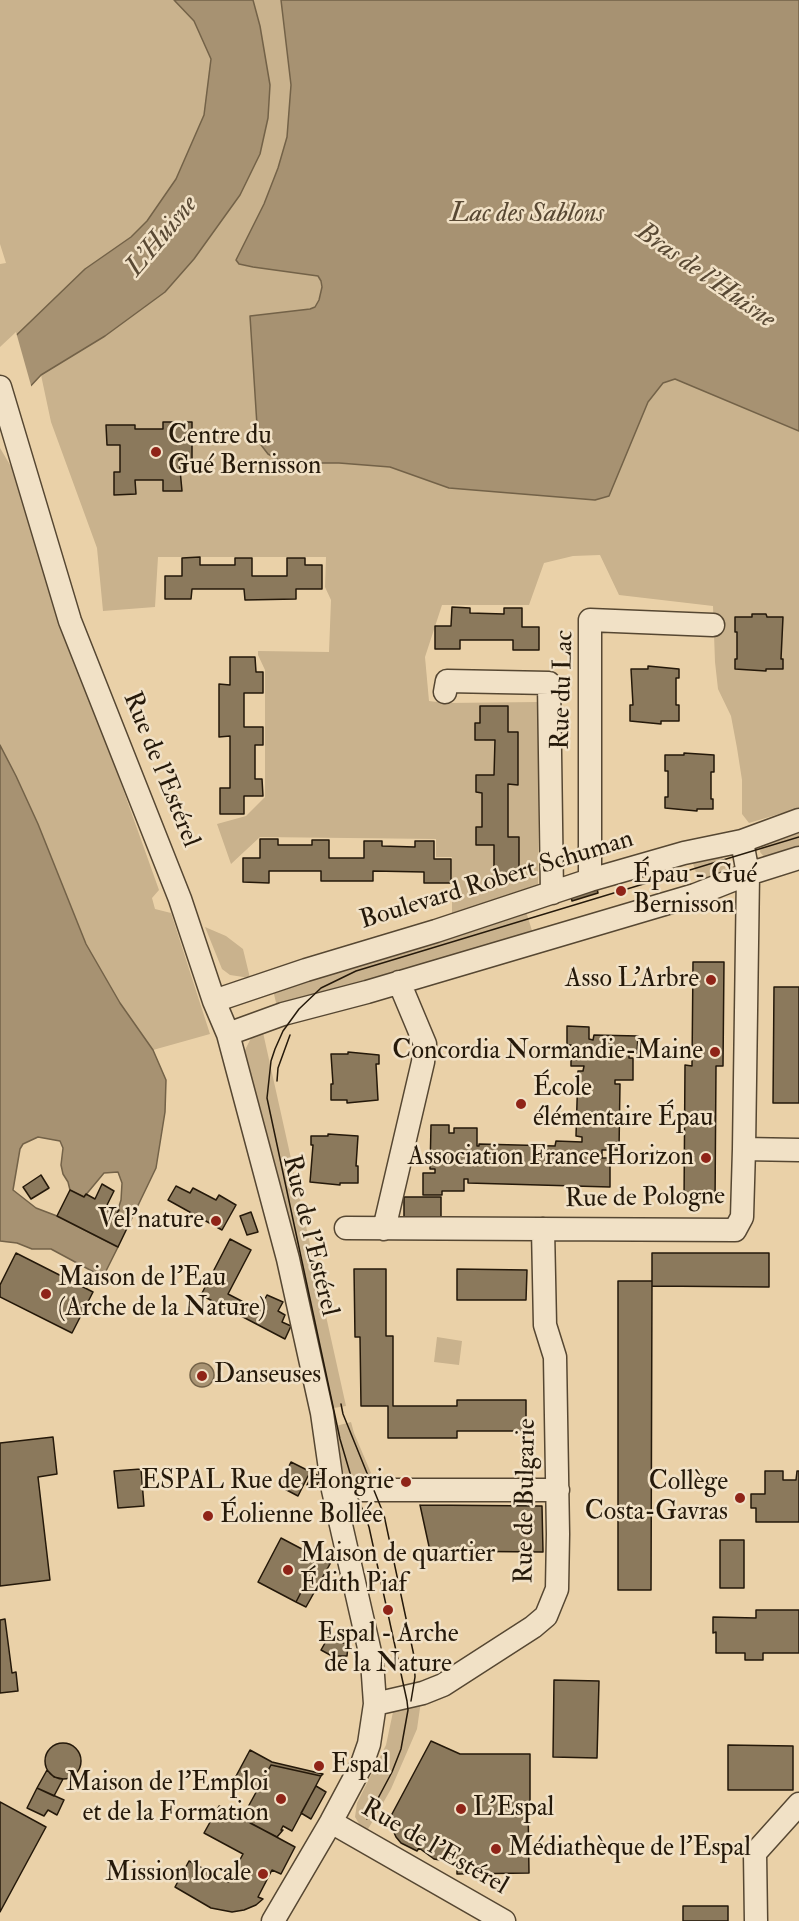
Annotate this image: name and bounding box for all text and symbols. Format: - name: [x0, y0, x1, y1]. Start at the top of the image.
- water label: L'Huisne: [120, 190, 206, 284]
- water label: Lac des Sablons: [450, 199, 604, 231]
- water label: Bras de l'Huisne: [629, 217, 781, 337]
- place label: Centre du Gué Bernisson: [168, 421, 321, 482]
- marker: Centre du Gué Bernisson: [149, 445, 163, 459]
- street label: Rue du Lac: [546, 630, 582, 750]
- street label: Rue de l'Estérel: [115, 688, 205, 852]
- street label: Boulevard Robert Schuman: [357, 825, 637, 937]
- place label: Épau - Gué Bernisson: [633, 860, 757, 922]
- marker: Épau - Gué Bernisson: [614, 884, 628, 898]
- place label: Asso L'Arbre: [565, 964, 699, 996]
- marker: Asso L'Arbre: [704, 973, 718, 987]
- place label: Concordia Normandie-Maine: [392, 1036, 703, 1068]
- marker: Concordia Normandie-Maine: [708, 1045, 722, 1059]
- place label: École élémentaire Épau: [533, 1073, 714, 1134]
- marker: École élémentaire Épau: [514, 1097, 528, 1111]
- place label: Association France Horizon: [408, 1142, 694, 1174]
- marker: Association France Horizon: [699, 1151, 713, 1165]
- street label: Rue de l'Estérel: [274, 1152, 344, 1320]
- street label: Rue de Pologne: [565, 1182, 725, 1216]
- place label: Vel'nature: [98, 1205, 204, 1237]
- marker: Vel'nature: [209, 1214, 223, 1228]
- place label: Maison de l’Eau (Arche de la Nature): [58, 1263, 266, 1324]
- marker: Maison de l’Eau (Arche de la Nature): [39, 1287, 53, 1301]
- place label: Danseuses: [214, 1360, 321, 1392]
- marker: Danseuses: [195, 1369, 209, 1383]
- street label: Rue de Bulgarie: [510, 1418, 544, 1584]
- place label: ESPAL Rue de Hongrie: [141, 1466, 394, 1498]
- place label: Collège Costa-Gavras: [585, 1467, 728, 1528]
- marker: ESPAL Rue de Hongrie: [399, 1475, 413, 1489]
- marker: Collège Costa-Gavras: [733, 1491, 747, 1505]
- place label: Éolienne Bollée: [220, 1500, 383, 1532]
- marker: Éolienne Bollée: [201, 1509, 215, 1523]
- place label: Maison de quartier Édith Piaf: [300, 1539, 495, 1600]
- marker: Maison de quartier Édith Piaf: [281, 1563, 295, 1577]
- marker: Espal - Arche de la Nature: [381, 1603, 395, 1617]
- place label: Espal - Arche de la Nature: [317, 1619, 459, 1680]
- place label: Espal: [331, 1750, 389, 1782]
- marker: Espal: [312, 1759, 326, 1773]
- place label: Maison de l'Emploi et de la Formation: [66, 1768, 269, 1829]
- marker: Maison de l'Emploi et de la Formation: [274, 1792, 288, 1806]
- street label: Rue de l'Estérel: [355, 1793, 513, 1903]
- place label: L'Espal: [473, 1793, 554, 1825]
- marker: L'Espal: [454, 1802, 468, 1816]
- place label: Médiathèque de l'Espal: [508, 1833, 751, 1865]
- marker: Médiathèque de l'Espal: [489, 1842, 503, 1856]
- place label: Mission locale: [105, 1858, 251, 1890]
- marker: Mission locale: [256, 1867, 270, 1881]

